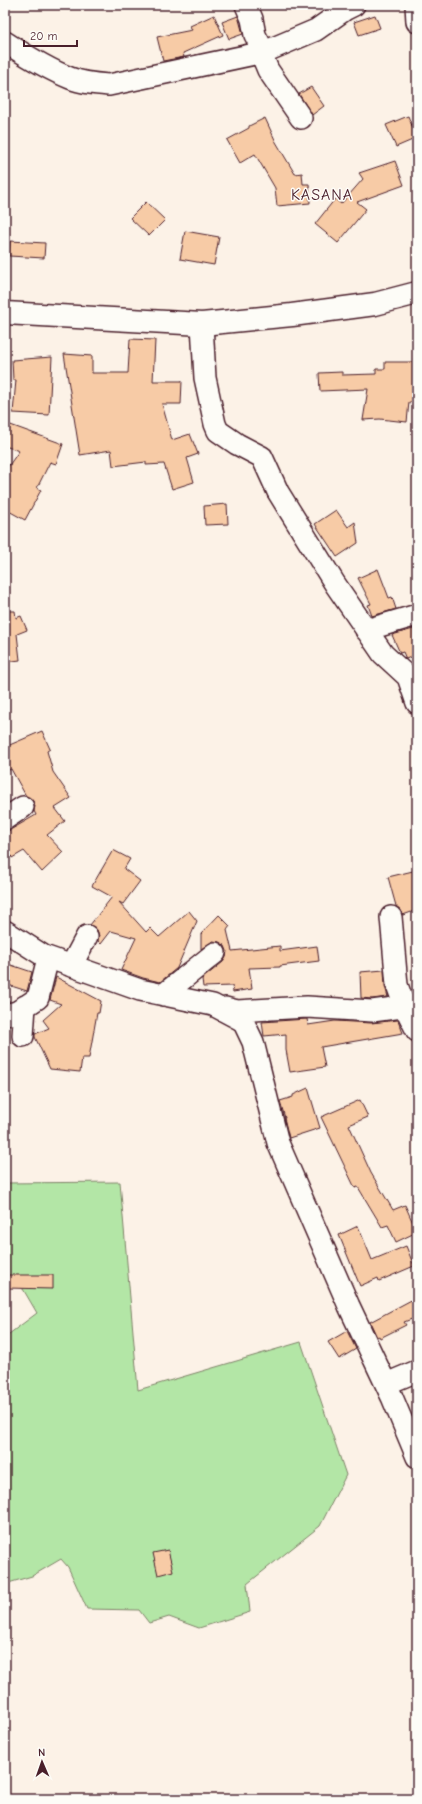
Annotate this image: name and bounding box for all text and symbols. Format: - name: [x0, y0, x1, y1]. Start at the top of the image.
- scale bar: [24, 22, 77, 48]
- text: 20 m: [30, 29, 58, 43]
- district label: KASANA: [291, 186, 353, 204]
- north arrow: [22, 1742, 62, 1782]
- text: N: [38, 1746, 45, 1759]

